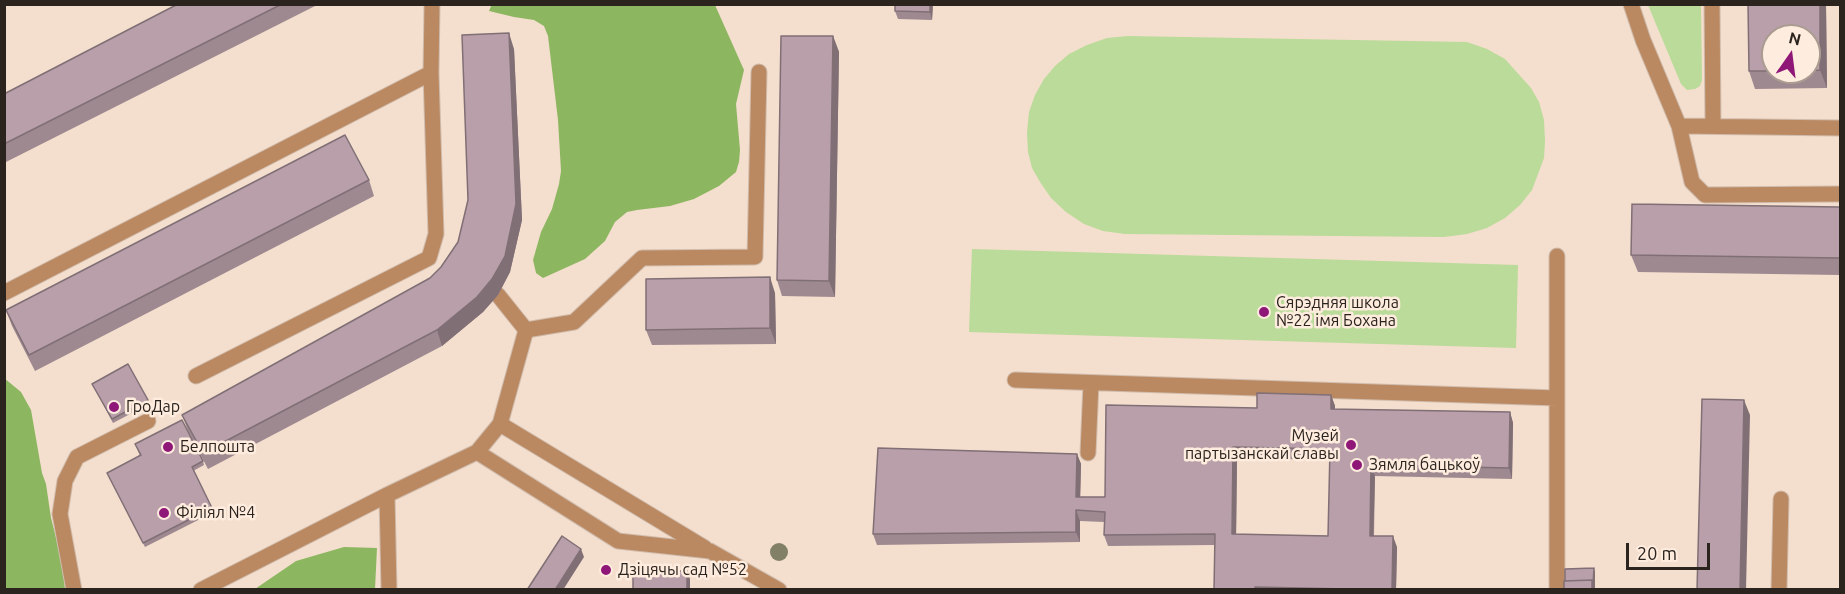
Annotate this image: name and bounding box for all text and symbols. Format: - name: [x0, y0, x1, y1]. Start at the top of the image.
- north arrow: [1761, 24, 1821, 84]
- text: N: [1787, 28, 1803, 49]
- place label: Сярэдняя школа №22 імя Бохана: [1276, 293, 1399, 331]
- marker: Сярэдняя школа №22 імя Бохана: [1257, 305, 1271, 319]
- place label: ГроДар: [126, 397, 180, 417]
- marker: ГроДар: [107, 400, 121, 414]
- place label: Музей партызанскай славы: [1185, 426, 1339, 464]
- place label: Белпошта: [180, 437, 255, 457]
- marker: Музей партызанскай славы: [1344, 438, 1358, 452]
- marker: Белпошта: [161, 440, 175, 454]
- place label: Зямля бацькоў: [1369, 455, 1480, 475]
- marker: Зямля бацькоў: [1350, 458, 1364, 472]
- place label: Філіял №4: [176, 503, 255, 523]
- marker: Філіял №4: [157, 506, 171, 520]
- scale bar: [1629, 531, 1713, 569]
- text: 20 m: [1637, 543, 1677, 563]
- place label: Дзіцячы сад №52: [618, 560, 747, 580]
- marker: Дзіцячы сад №52: [599, 563, 613, 577]

